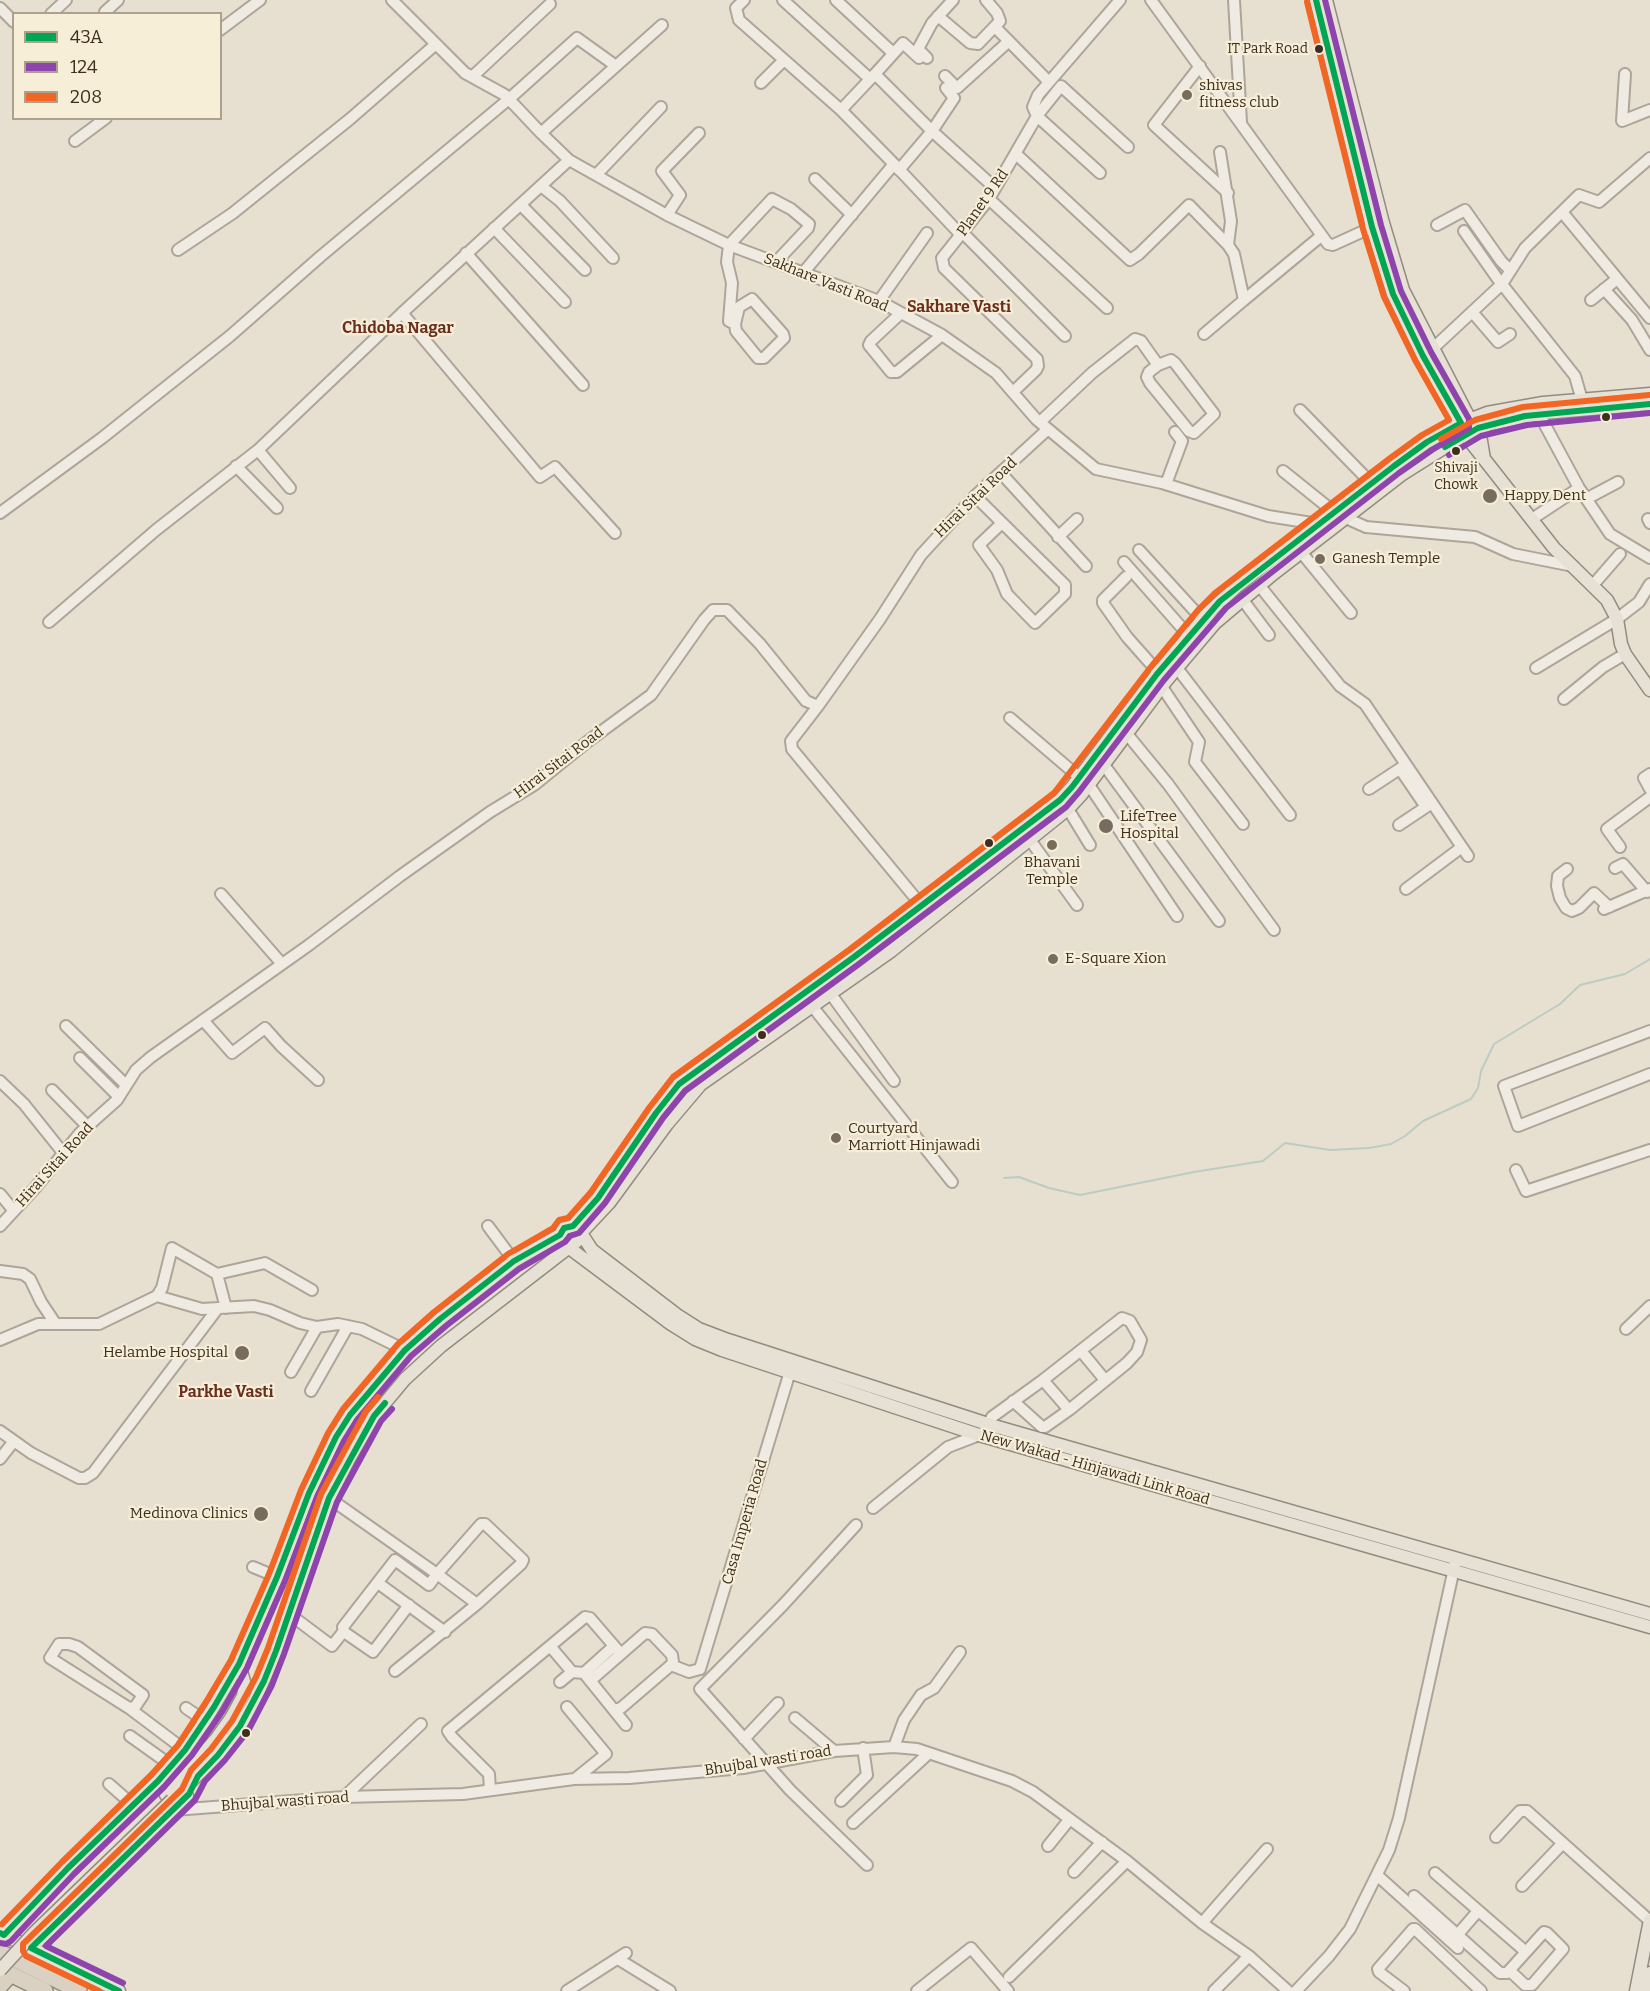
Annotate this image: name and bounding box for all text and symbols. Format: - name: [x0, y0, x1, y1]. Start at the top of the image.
- legend: [12, 12, 222, 120]
- text: 43A: [70, 26, 103, 48]
- place label: IT Park Road: [1227, 41, 1308, 57]
- marker: IT Park Road: [1313, 43, 1325, 55]
- text: 124: [70, 56, 98, 78]
- place label: shivas fitness club: [1199, 77, 1279, 112]
- text: 208: [70, 86, 102, 108]
- marker: shivas fitness club: [1180, 88, 1194, 102]
- street label: Planet 9 Rd: [953, 166, 1013, 240]
- street label: Sakhare Vasti Road: [761, 250, 891, 316]
- district label: Sakhare Vasti: [907, 298, 1011, 318]
- district label: Chidoba Nagar: [342, 319, 454, 339]
- unlabelled marker: [1600, 411, 1612, 423]
- marker: Shivaji Chowk: [1450, 445, 1462, 457]
- street label: Hirai Sitai Road: [931, 454, 1021, 542]
- place label: Shivaji Chowk: [1434, 460, 1478, 492]
- marker: Happy Dent: [1481, 487, 1499, 505]
- place label: Happy Dent: [1504, 487, 1586, 505]
- place label: Ganesh Temple: [1332, 550, 1440, 568]
- marker: Ganesh Temple: [1313, 552, 1327, 566]
- street label: Hirai Sitai Road: [511, 723, 607, 803]
- place label: LifeTree Hospital: [1120, 808, 1179, 843]
- marker: LifeTree Hospital: [1097, 817, 1115, 835]
- unlabelled marker: [983, 837, 995, 849]
- marker: Bhavani Temple: [1045, 838, 1059, 852]
- place label: Bhavani Temple: [1024, 854, 1080, 889]
- place label: E-Square Xion: [1065, 950, 1166, 968]
- marker: E-Square Xion: [1046, 952, 1060, 966]
- unlabelled marker: [756, 1029, 768, 1041]
- street label: Hirai Sitai Road: [12, 1119, 98, 1211]
- place label: Courtyard Marriott Hinjawadi: [848, 1120, 980, 1155]
- marker: Courtyard Marriott Hinjawadi: [829, 1131, 843, 1145]
- place label: Helambe Hospital: [103, 1344, 228, 1362]
- marker: Helambe Hospital: [233, 1344, 251, 1362]
- district label: Parkhe Vasti: [178, 1383, 274, 1403]
- street label: New Wakad - Hinjawadi Link Road: [978, 1427, 1212, 1509]
- street label: Casa Imperia Road: [718, 1457, 772, 1587]
- place label: Medinova Clinics: [130, 1505, 248, 1523]
- marker: Medinova Clinics: [252, 1505, 270, 1523]
- unlabelled marker: [240, 1727, 252, 1739]
- street label: Bhujbal wasti road: [703, 1742, 833, 1780]
- street label: Bhujbal wasti road: [220, 1789, 350, 1815]

